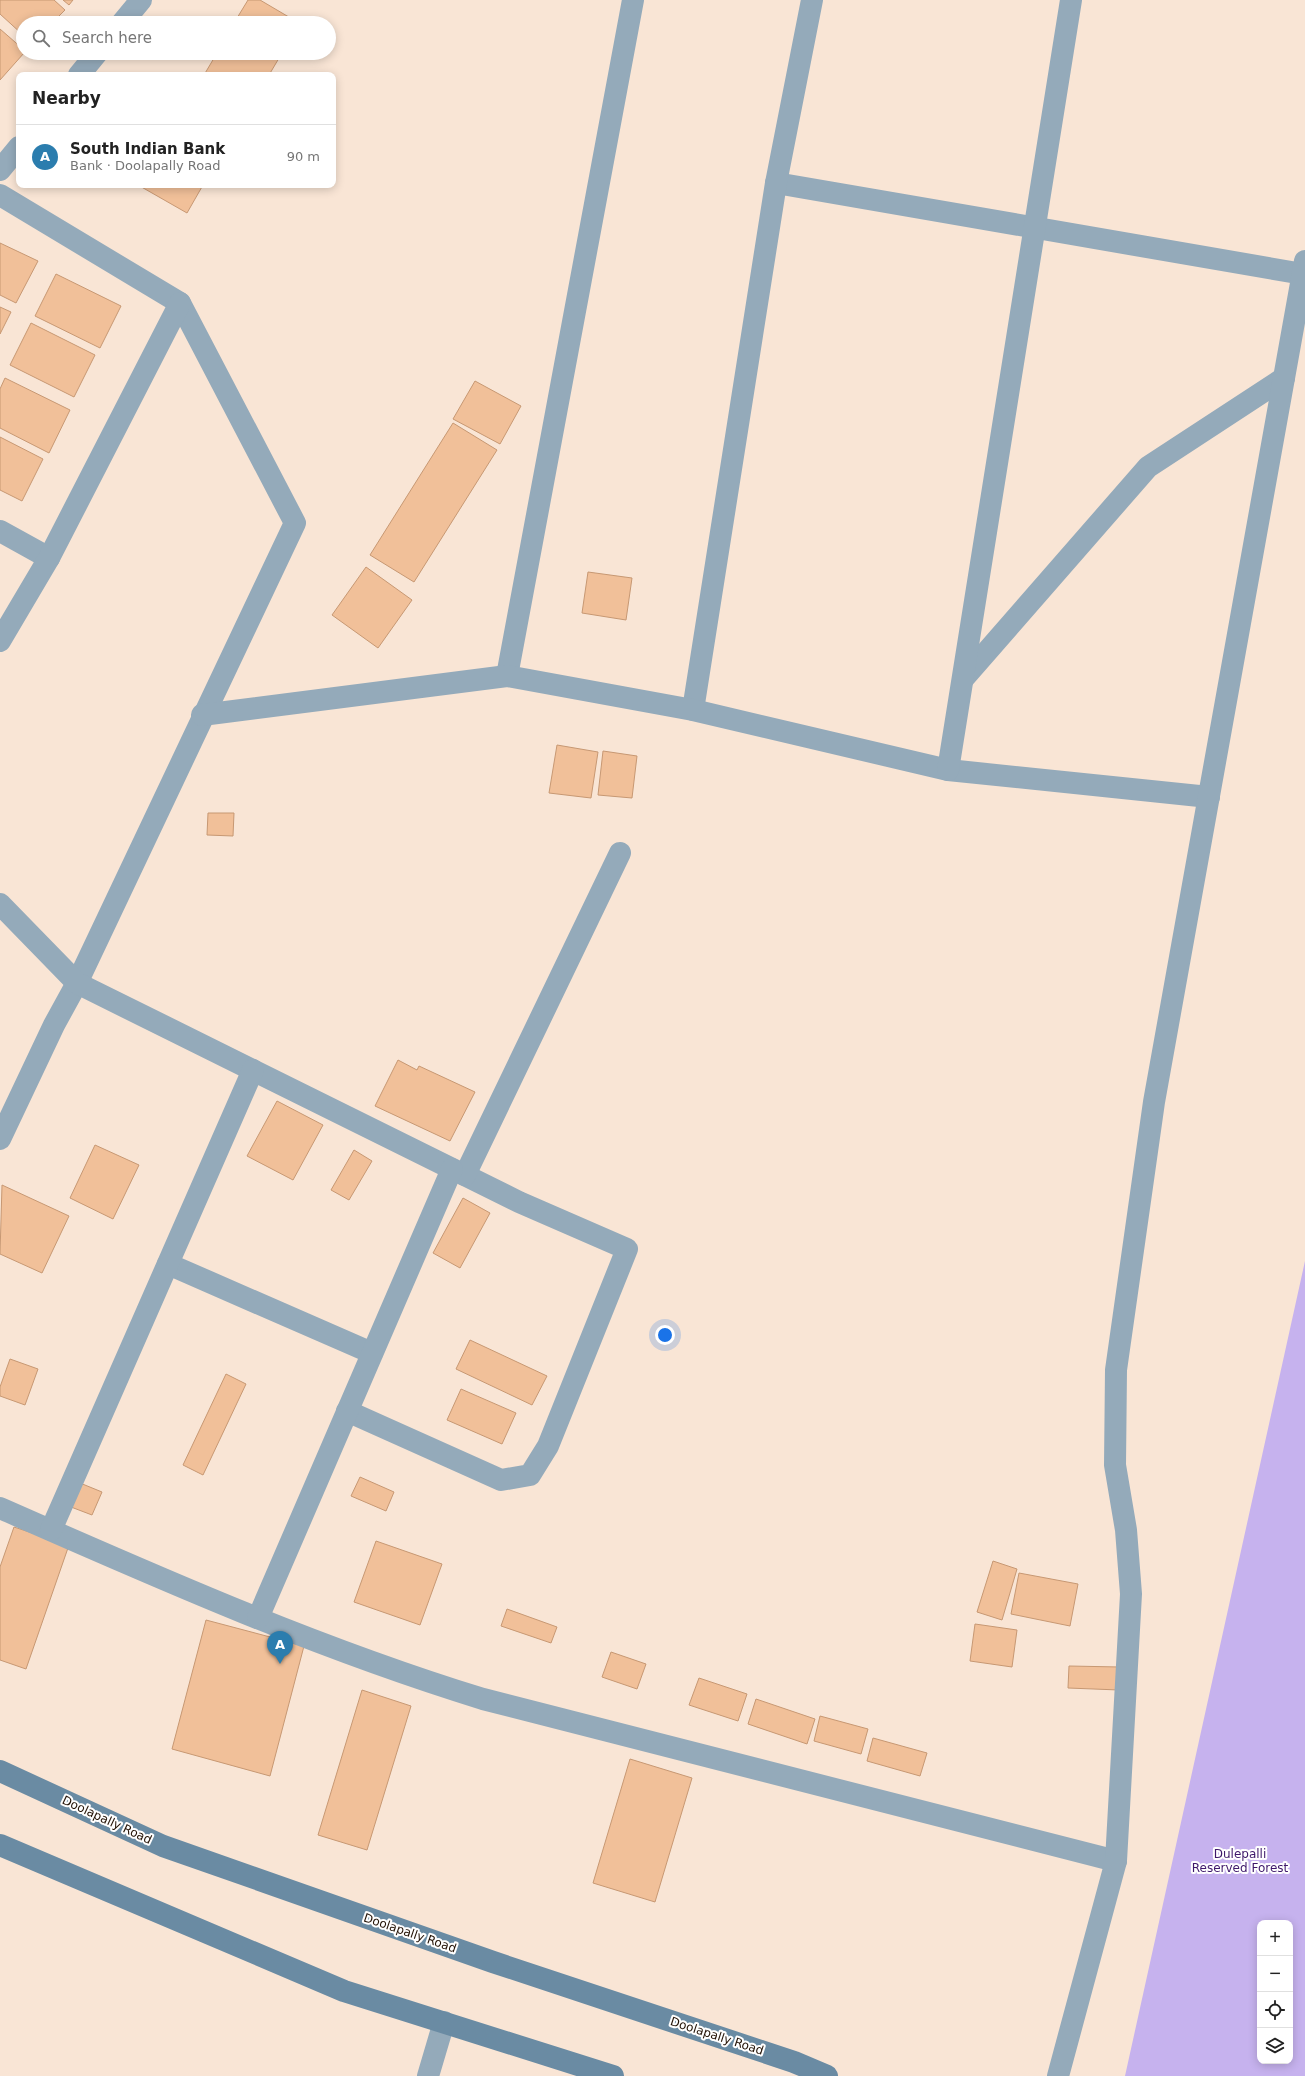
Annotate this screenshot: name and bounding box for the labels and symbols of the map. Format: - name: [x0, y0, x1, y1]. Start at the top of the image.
- your location: [655, 1325, 675, 1345]
- pin: A: [267, 1631, 293, 1664]
- street label: Doolapally Road: [60, 1793, 154, 1847]
- park label: Dulepalli Reserved Forest: [1192, 1847, 1289, 1875]
- street label: Doolapally Road: [362, 1911, 458, 1955]
- street label: Doolapally Road: [669, 2014, 765, 2058]

